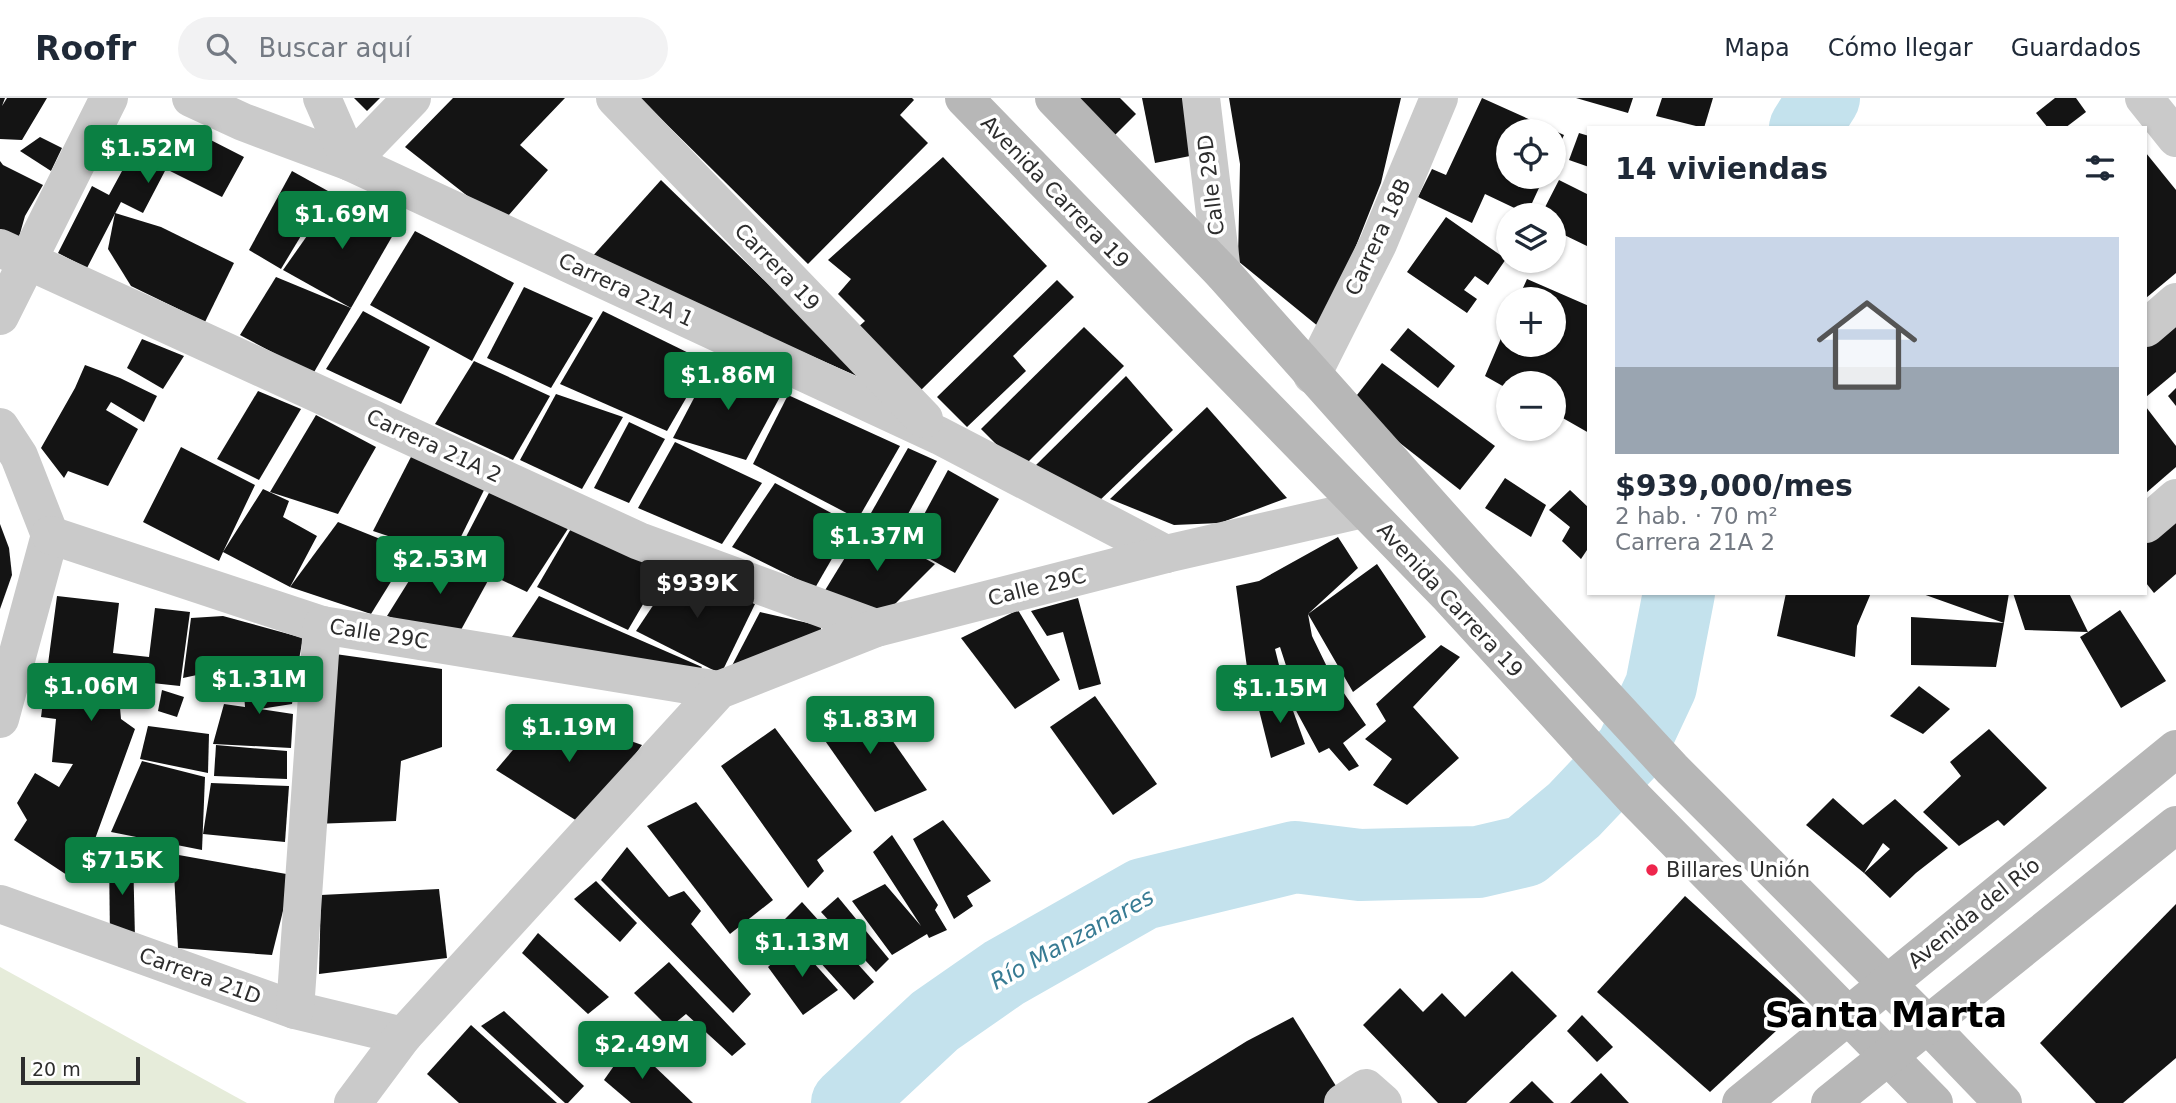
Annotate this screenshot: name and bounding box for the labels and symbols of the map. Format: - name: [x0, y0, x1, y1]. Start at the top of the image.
- street label: Avenida Carrera 19: [976, 111, 1134, 273]
- pin: $1.52M: [91, 126, 205, 185]
- street label: Calle 29D: [1193, 133, 1229, 237]
- street label: Carrera 18B: [1340, 175, 1416, 299]
- pin: $1.69M: [285, 192, 399, 251]
- street label: Carrera 19: [730, 218, 824, 316]
- street label: Carrera 21A 1: [555, 248, 697, 332]
- pin: $1.86M: [671, 352, 785, 412]
- street label: Carrera 21A 2: [363, 404, 505, 488]
- pin: $1.37M: [820, 514, 934, 573]
- street label: Avenida Carrera 19: [1372, 518, 1528, 682]
- pin: $2.53M: [383, 536, 497, 596]
- pin: $939K: [648, 560, 746, 620]
- street label: Calle 29C: [985, 563, 1089, 611]
- street label: Calle 29C: [328, 614, 430, 654]
- pin: $1.31M: [202, 656, 316, 716]
- pin: $1.06M: [34, 664, 148, 723]
- pin: $1.15M: [1223, 666, 1337, 725]
- pin: $1.83M: [813, 696, 927, 756]
- pin: $1.19M: [512, 704, 626, 764]
- pin: $715K: [73, 838, 171, 897]
- street label: Avenida del Río: [1903, 853, 2045, 973]
- place label: Billares Unión: [1666, 858, 1810, 882]
- marker: Billares Unión: [1644, 862, 1660, 878]
- water label: Río Manzanares: [986, 883, 1158, 995]
- pin: $1.13M: [745, 920, 859, 979]
- street label: Carrera 21D: [136, 943, 264, 1009]
- district label: Santa Marta: [1765, 995, 2007, 1035]
- pin: $2.49M: [585, 1021, 699, 1081]
- scale bar: [21, 1054, 140, 1086]

